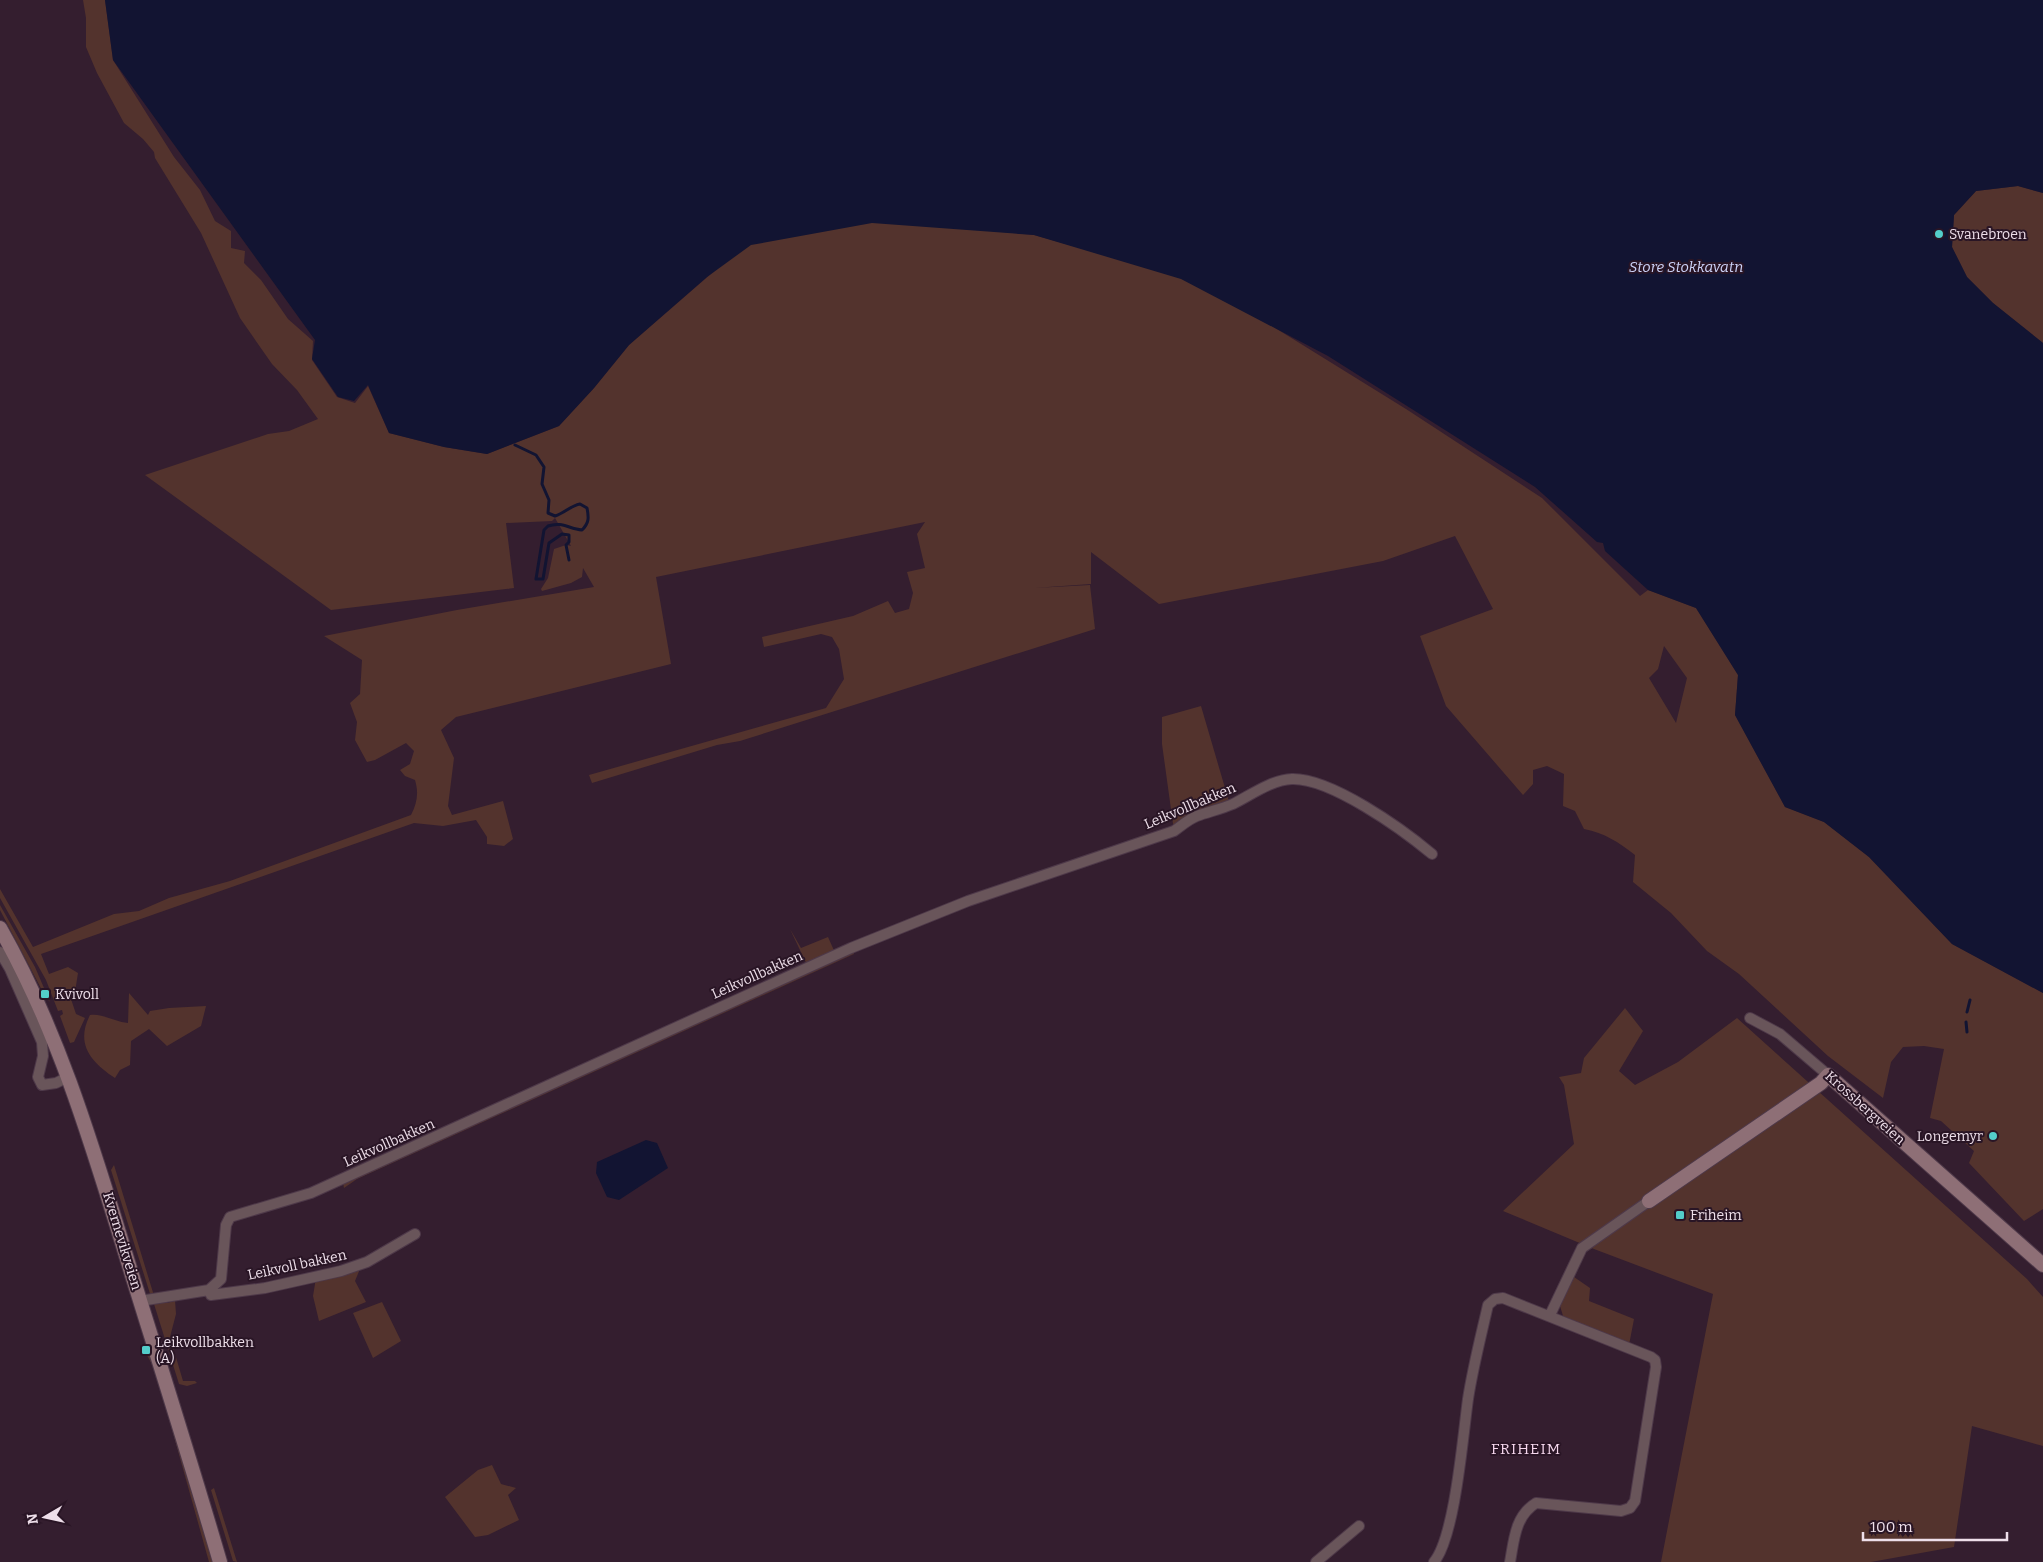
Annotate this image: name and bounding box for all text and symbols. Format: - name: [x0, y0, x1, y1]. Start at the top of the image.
- place label: Svanebroen: [1949, 226, 2027, 243]
- marker: Svanebroen: [1933, 228, 1945, 240]
- water label: Store Stokkavatn: [1629, 258, 1743, 276]
- street label: Leikvollbakken: [1142, 779, 1238, 833]
- street label: Leikvollbakken: [709, 947, 805, 1003]
- place label: Kvivoll: [55, 986, 99, 1003]
- marker: Kvivoll: [39, 988, 51, 1000]
- street label: Krossbergveien: [1821, 1068, 1909, 1148]
- street label: Leikvollbakken: [341, 1115, 437, 1171]
- place label: Longemyr: [1917, 1128, 1983, 1145]
- marker: Longemyr: [1987, 1130, 1999, 1142]
- street label: Kvernevikveien: [99, 1190, 145, 1292]
- place label: Friheim: [1690, 1207, 1742, 1224]
- marker: Friheim: [1674, 1209, 1686, 1221]
- street label: Leikvoll bakken: [246, 1246, 348, 1284]
- place label: Leikvollbakken (A): [156, 1334, 254, 1367]
- marker: Leikvollbakken (A): [140, 1344, 152, 1356]
- district label: FRIHEIM: [1491, 1440, 1561, 1458]
- north arrow: [20, 1492, 70, 1542]
- scale bar: [1863, 1510, 2007, 1542]
- text: N: [23, 1512, 42, 1526]
- text: 100 m: [1870, 1518, 1913, 1536]

